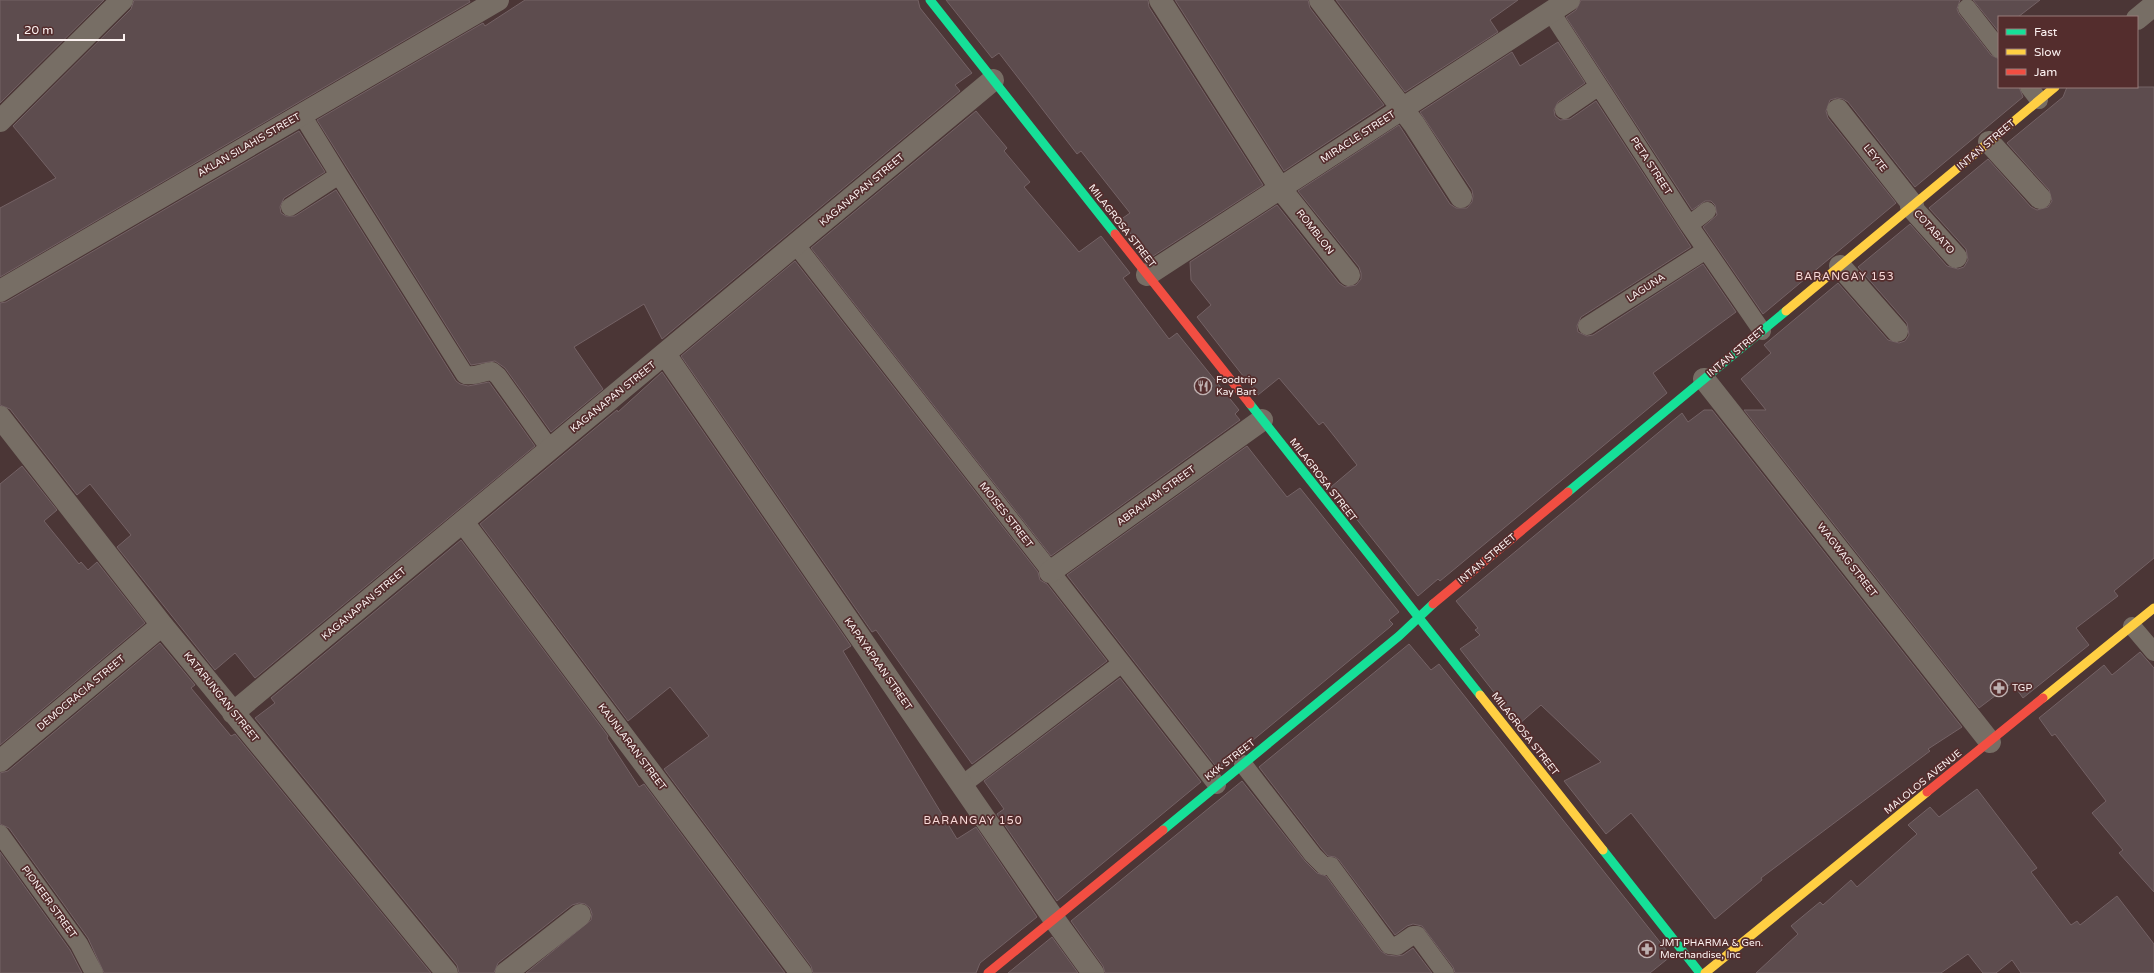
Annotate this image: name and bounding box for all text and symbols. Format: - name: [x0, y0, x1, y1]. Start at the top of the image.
- scale bar: [18, 16, 124, 42]
- legend: [1998, 16, 2138, 88]
- text: 20 m: [24, 23, 53, 37]
- text: Fast: [2034, 25, 2058, 39]
- text: Slow: [2034, 45, 2061, 59]
- text: Jam: [2034, 65, 2057, 79]
- street label: MIRACLE STREET: [1318, 108, 1398, 166]
- street label: AKLAN SILAHIS STREET: [195, 111, 303, 179]
- street label: INTAN STREET: [1954, 117, 2018, 173]
- street label: PETA STREET: [1628, 135, 1674, 197]
- street label: LEYTE: [1861, 142, 1889, 174]
- street label: KAGANAPAN STREET: [817, 151, 907, 229]
- street label: MILAGROSA STREET: [1086, 182, 1158, 270]
- street label: ROMBLON: [1294, 207, 1336, 257]
- street label: COTABATO: [1911, 207, 1957, 257]
- district label: BARANGAY 153: [1795, 270, 1895, 283]
- street label: LAGUNA: [1624, 271, 1668, 305]
- street label: INTAN STREET: [1704, 324, 1768, 380]
- street label: KAGANAPAN STREET: [568, 359, 658, 435]
- place label: Foodtrip Kay Bart: [1216, 374, 1257, 398]
- restaurant icon: Foodtrip Kay Bart: [1193, 376, 1213, 396]
- street label: MILAGROSA STREET: [1287, 436, 1359, 524]
- street label: ABRAHAM STREET: [1114, 463, 1198, 529]
- street label: MOISES STREET: [977, 480, 1035, 550]
- street label: WAGWAG STREET: [1814, 521, 1880, 599]
- street label: INTAN STREET: [1455, 531, 1519, 587]
- street label: KAGANAPAN STREET: [319, 565, 409, 643]
- street label: KAPAYAPAAN STREET: [842, 616, 914, 712]
- street label: KATARUNGAN STREET: [181, 650, 261, 744]
- street label: DEMOCRACIA STREET: [35, 653, 127, 733]
- pharmacy icon: TGP: [1989, 678, 2009, 698]
- place label: TGP: [2012, 682, 2032, 694]
- street label: MILAGROSA STREET: [1489, 690, 1561, 778]
- street label: KAUNLARAN STREET: [595, 701, 669, 793]
- street label: KKK STREET: [1202, 737, 1258, 783]
- street label: MALOLOS AVENUE: [1882, 747, 1964, 817]
- district label: BARANGAY 150: [923, 814, 1023, 827]
- street label: PIONEER STREET: [19, 864, 79, 940]
- place label: JMT PHARMA & Gen. Merchandise, Inc: [1660, 937, 1763, 961]
- pharmacy icon: JMT PHARMA & Gen. Merchandise, Inc: [1637, 939, 1657, 959]

